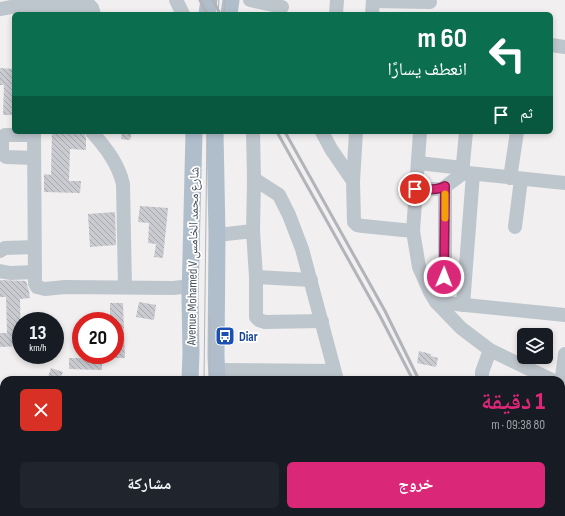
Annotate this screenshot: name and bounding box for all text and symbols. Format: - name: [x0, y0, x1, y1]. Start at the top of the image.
- text: 60 m: [418, 22, 467, 55]
- icon: left: [481, 28, 533, 80]
- text: انعطف يسارًا: [388, 59, 467, 80]
- icon: arrive: [490, 104, 512, 126]
- text: ثم: [520, 104, 533, 123]
- street label: Avenue Mohamed V شارع محمد الخامس: [183, 167, 204, 346]
- pin: [398, 172, 432, 206]
- icon: arrive: [404, 178, 426, 200]
- position arrow: [423, 256, 465, 298]
- speed limit sign: 20: [72, 312, 124, 364]
- text: 13: [30, 321, 46, 345]
- bus stop icon: Diar: [214, 325, 236, 347]
- map controls: [517, 328, 553, 364]
- button: layers: [517, 328, 553, 364]
- place label: Diar: [239, 329, 258, 345]
- text: km/h: [29, 342, 47, 354]
- text: 1 دقيقة: [481, 387, 545, 416]
- button: close: [20, 389, 62, 431]
- text: 80 m · 09:38: [491, 417, 545, 433]
- button: مشاركة: [20, 462, 279, 508]
- button: خروج: [287, 462, 545, 508]

